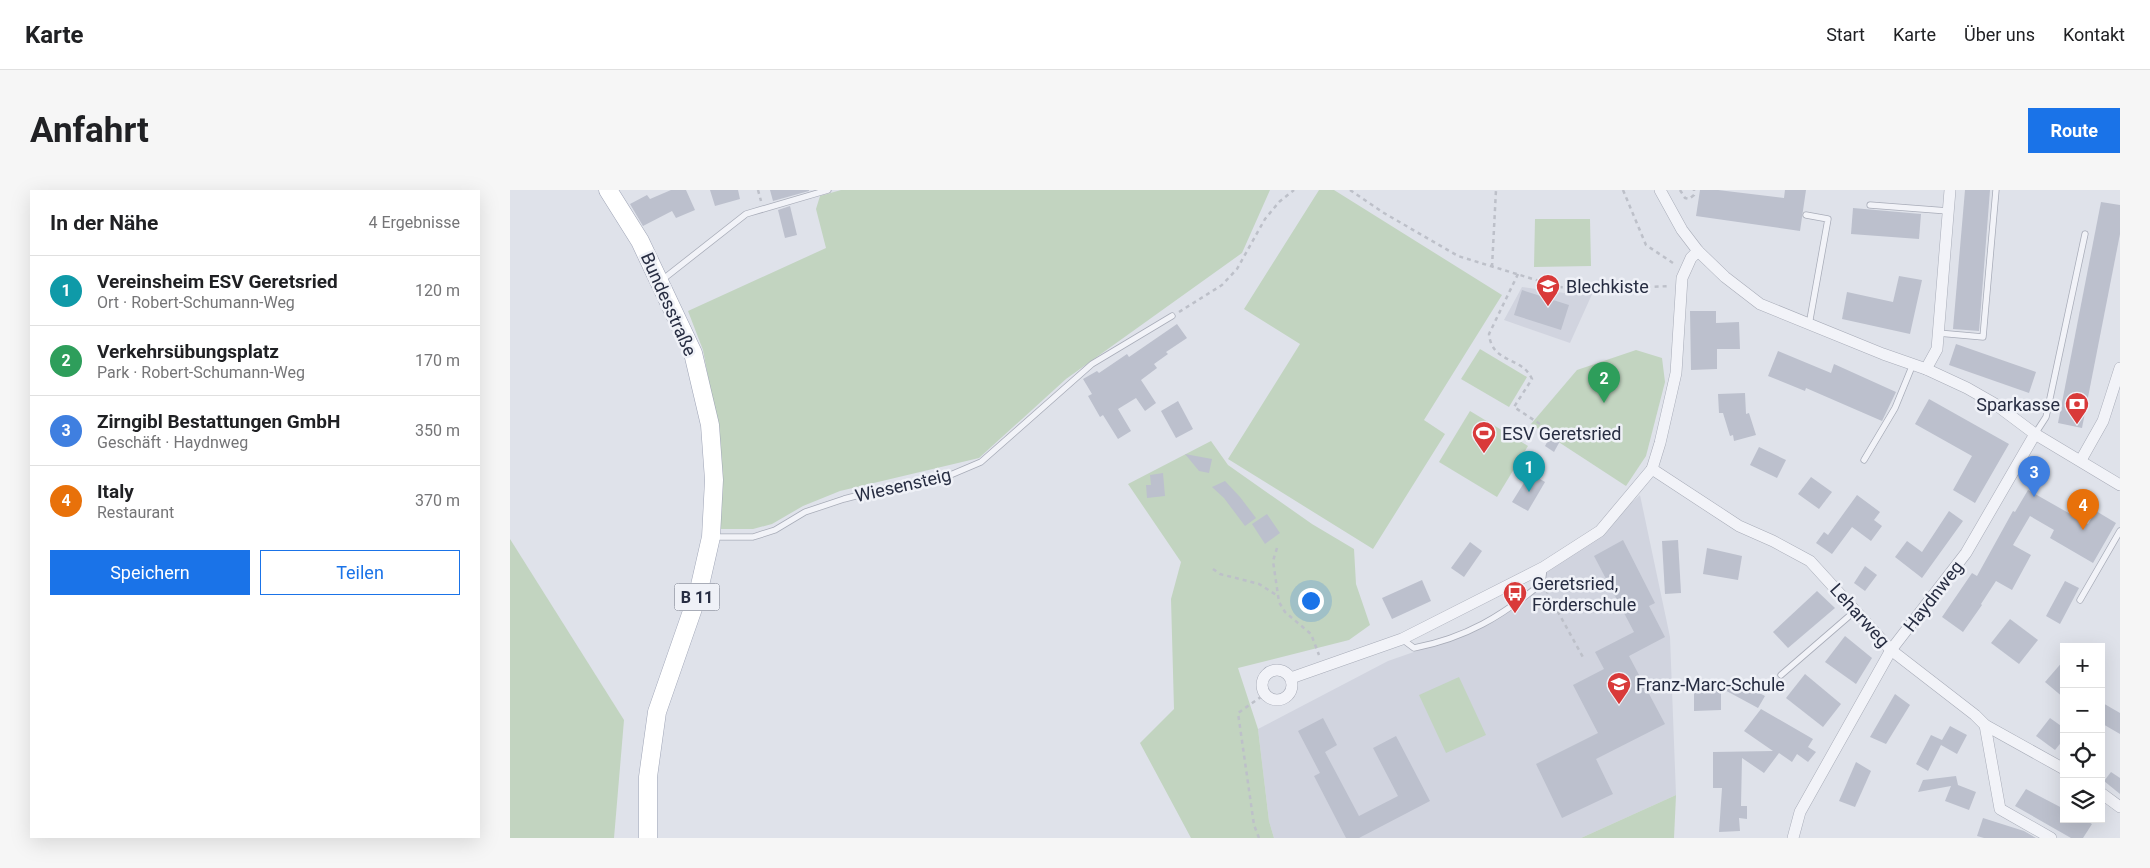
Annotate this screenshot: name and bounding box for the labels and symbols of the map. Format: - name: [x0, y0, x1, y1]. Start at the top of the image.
- street label: Bundesstraße: [637, 249, 701, 359]
- school or university icon: Blechkiste: [1535, 273, 1561, 307]
- place label: Blechkiste: [1566, 276, 1649, 297]
- pin: 2: [1588, 362, 1620, 403]
- bank icon: Sparkasse: [2064, 391, 2090, 425]
- place label: Sparkasse: [1976, 394, 2060, 415]
- sports icon: ESV Geretsried: [1471, 420, 1497, 454]
- place label: ESV Geretsried: [1502, 423, 1621, 444]
- pin: 1: [1513, 451, 1545, 492]
- pin: 3: [2018, 456, 2050, 497]
- street label: Wiesensteig: [853, 464, 953, 506]
- pin: 4: [2067, 489, 2099, 530]
- street label: Haydnweg: [1899, 556, 1967, 636]
- place label: Geretsried, Förderschule: [1532, 573, 1636, 615]
- street label: Leharweg: [1826, 579, 1894, 651]
- bus stop icon: Geretsried, Förderschule: [1502, 580, 1528, 614]
- road number: B 11: [674, 584, 720, 611]
- your location: [1298, 588, 1324, 614]
- school or university icon: Franz-Marc-Schule: [1606, 671, 1632, 705]
- place label: Franz-Marc-Schule: [1636, 674, 1785, 695]

